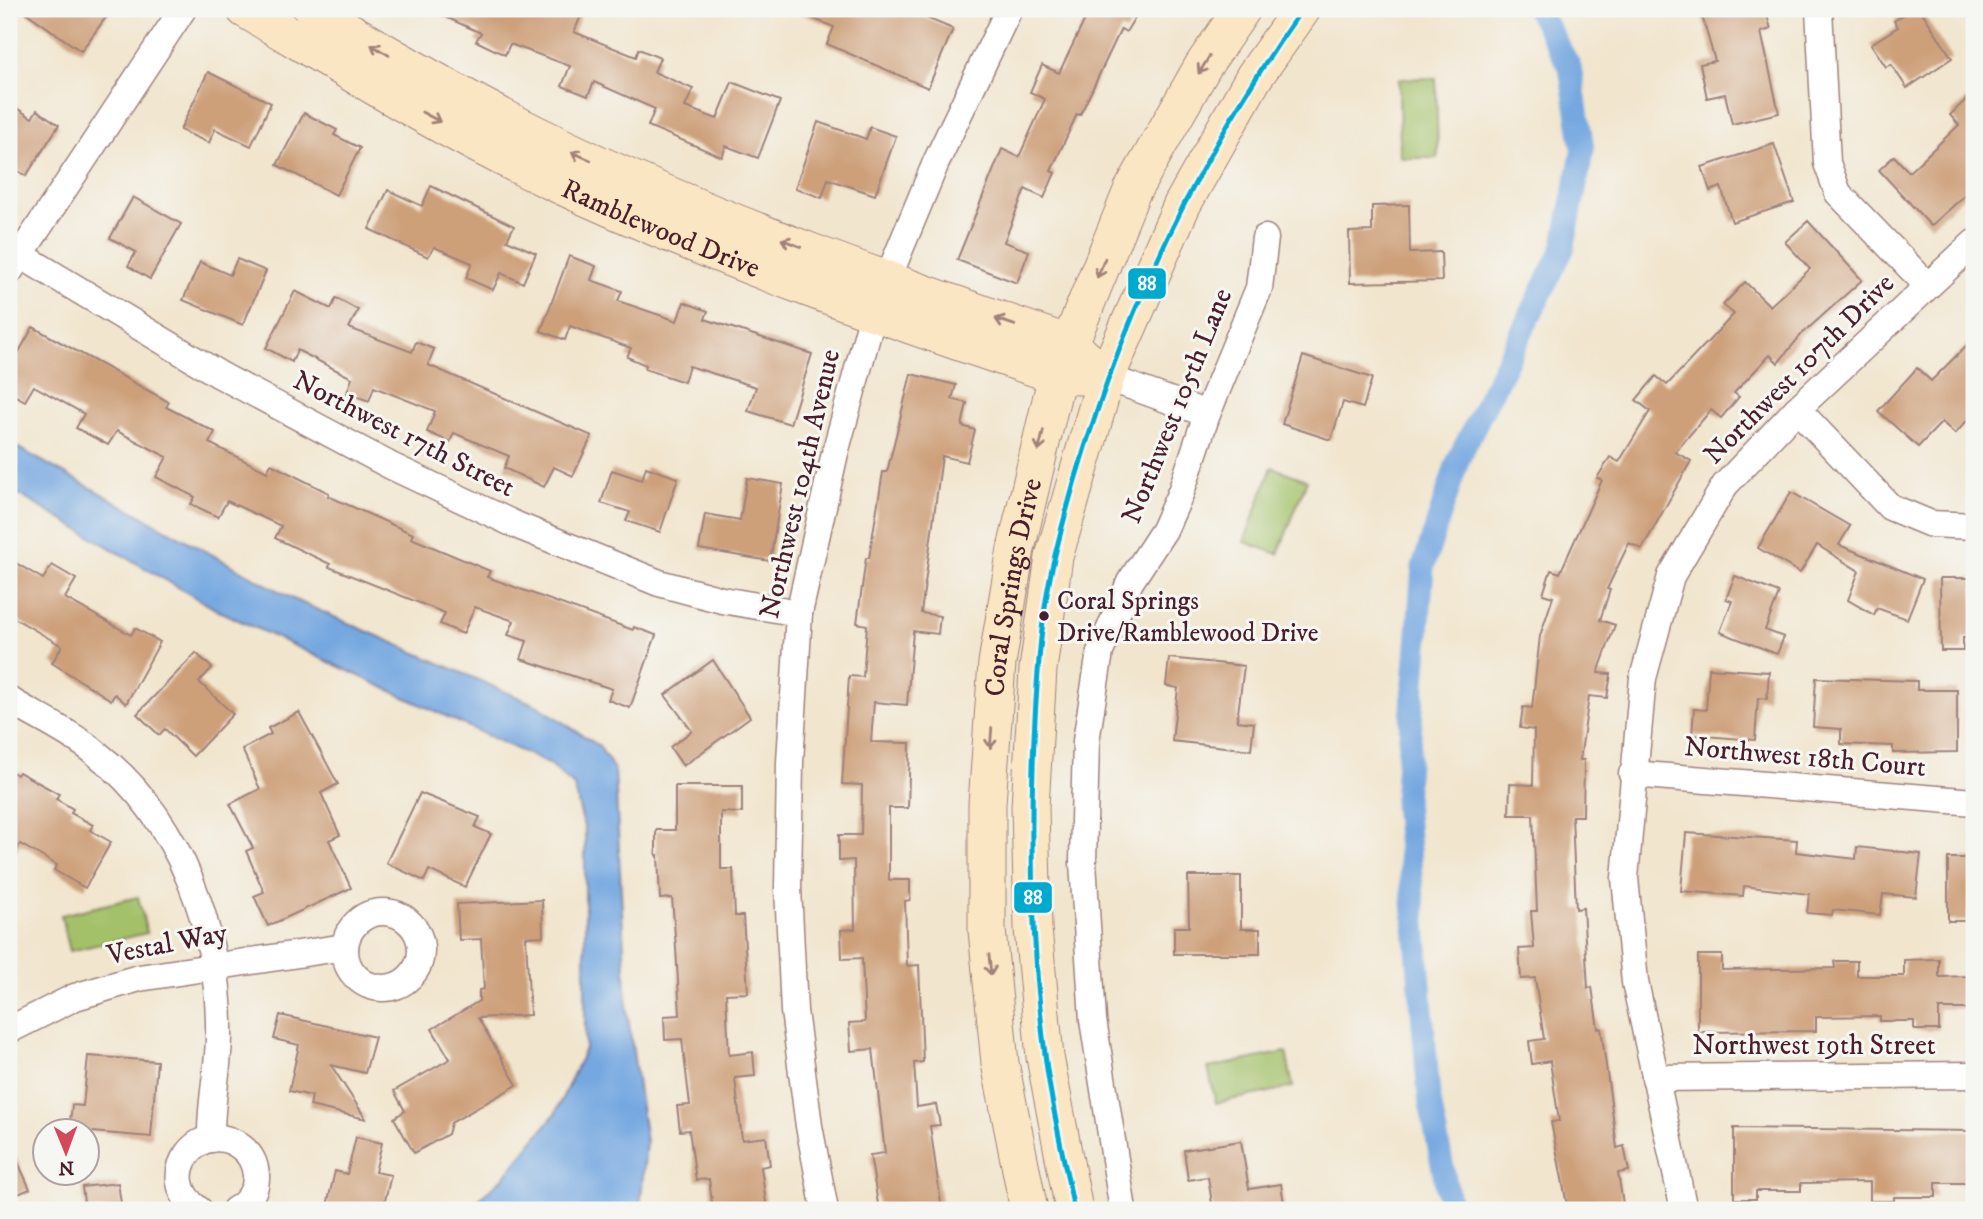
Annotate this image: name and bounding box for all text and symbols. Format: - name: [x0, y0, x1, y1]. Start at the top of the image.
- one-way arrow: [371, 43, 390, 58]
- one-way arrow: [1196, 55, 1210, 75]
- one-way arrow: [420, 110, 440, 124]
- one-way arrow: [571, 149, 593, 162]
- street label: Ramblewood Drive: [556, 171, 765, 286]
- one-way arrow: [781, 236, 803, 249]
- one-way arrow: [1093, 256, 1106, 278]
- street label: Northwest 107th Drive: [1696, 266, 1902, 472]
- line badge: 88: [1127, 267, 1167, 300]
- text: 88: [1137, 273, 1157, 296]
- street label: Northwest 105th Lane: [1114, 283, 1240, 529]
- one-way arrow: [994, 315, 1016, 327]
- street label: Northwest 104th Avenue: [752, 346, 848, 622]
- street label: Northwest 17th Street: [287, 363, 521, 505]
- one-way arrow: [1034, 430, 1047, 452]
- street label: Coral Springs Drive: [977, 475, 1050, 698]
- place label: Coral Springs Drive/Ramblewood Drive: [1057, 585, 1319, 650]
- marker: Coral Springs Drive/Ramblewood Drive: [1037, 609, 1051, 623]
- one-way arrow: [984, 726, 997, 748]
- street label: Northwest 18th Court: [1683, 729, 1927, 785]
- line badge: 88: [1013, 881, 1053, 914]
- text: 88: [1023, 887, 1043, 910]
- street label: Vestal Way: [103, 915, 231, 973]
- one-way arrow: [984, 953, 997, 976]
- street label: Northwest 19th Street: [1692, 1028, 1936, 1063]
- north arrow: [32, 1118, 102, 1188]
- text: N: [58, 1156, 74, 1179]

